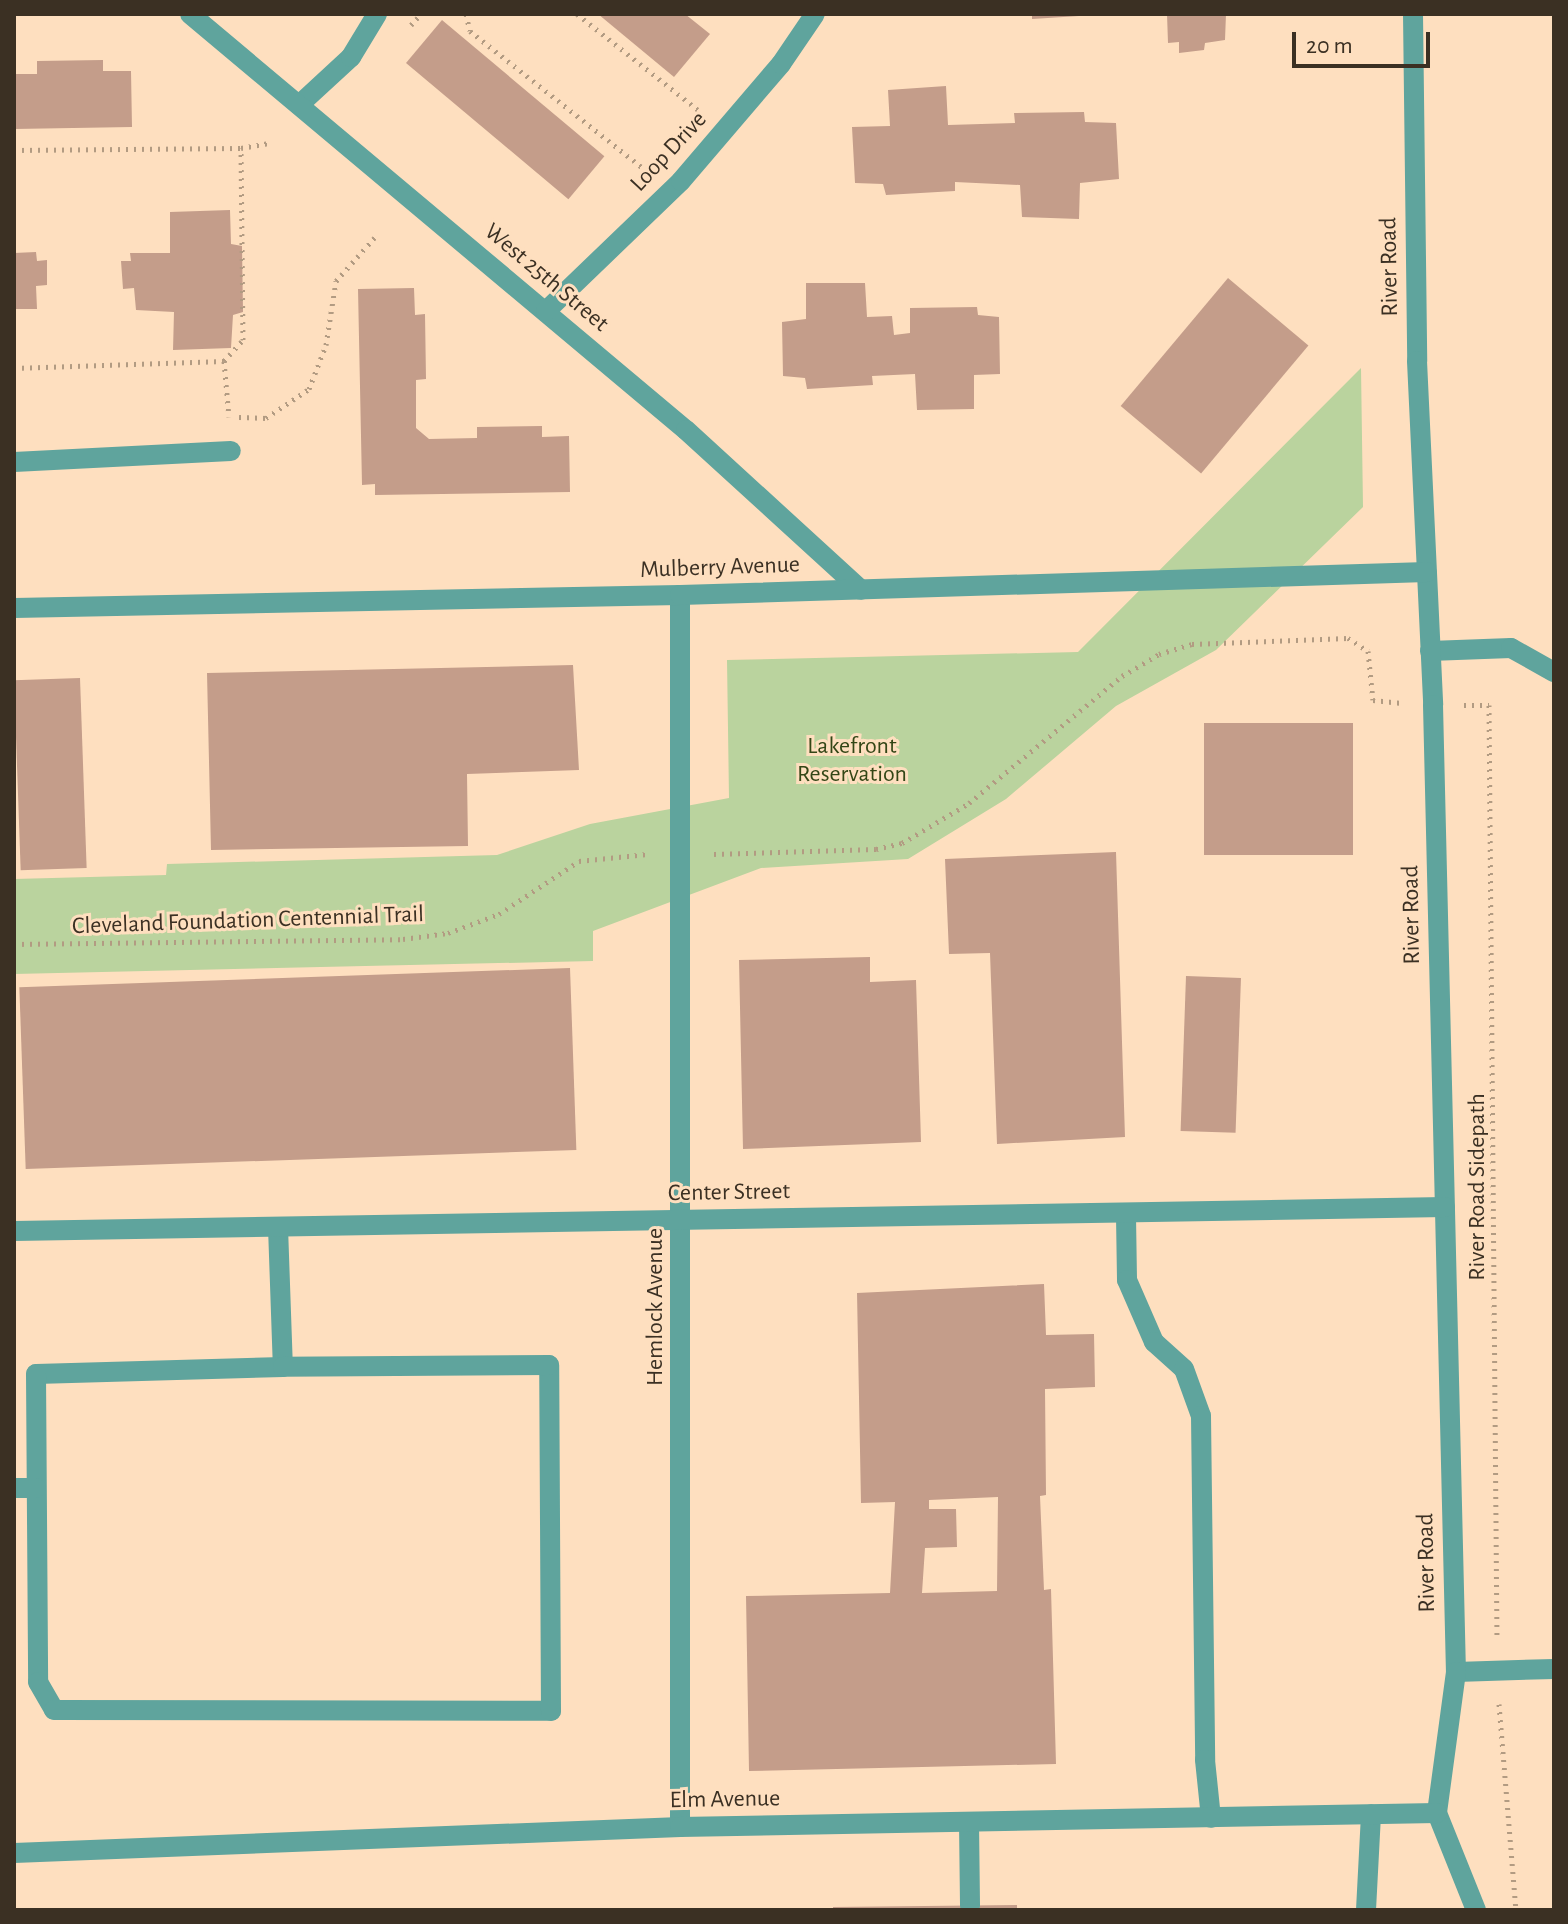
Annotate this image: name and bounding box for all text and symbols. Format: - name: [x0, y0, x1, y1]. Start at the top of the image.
- scale bar: [1296, 16, 1434, 66]
- text: 20 m: [1306, 34, 1353, 58]
- street label: Loop Drive: [625, 106, 713, 198]
- street label: River Road: [1375, 217, 1405, 317]
- street label: West 25th Street: [478, 218, 614, 338]
- street label: Mulberry Avenue: [640, 551, 800, 585]
- park label: Lakefront Reservation: [797, 733, 907, 789]
- street label: River Road: [1397, 865, 1427, 965]
- street label: Cleveland Foundation Centennial Trail: [72, 900, 424, 942]
- street label: River Road Sidepath: [1464, 1093, 1492, 1281]
- street label: Center Street: [668, 1178, 790, 1208]
- street label: Hemlock Avenue: [642, 1228, 670, 1386]
- street label: River Road: [1412, 1513, 1442, 1613]
- street label: Elm Avenue: [669, 1785, 781, 1815]

